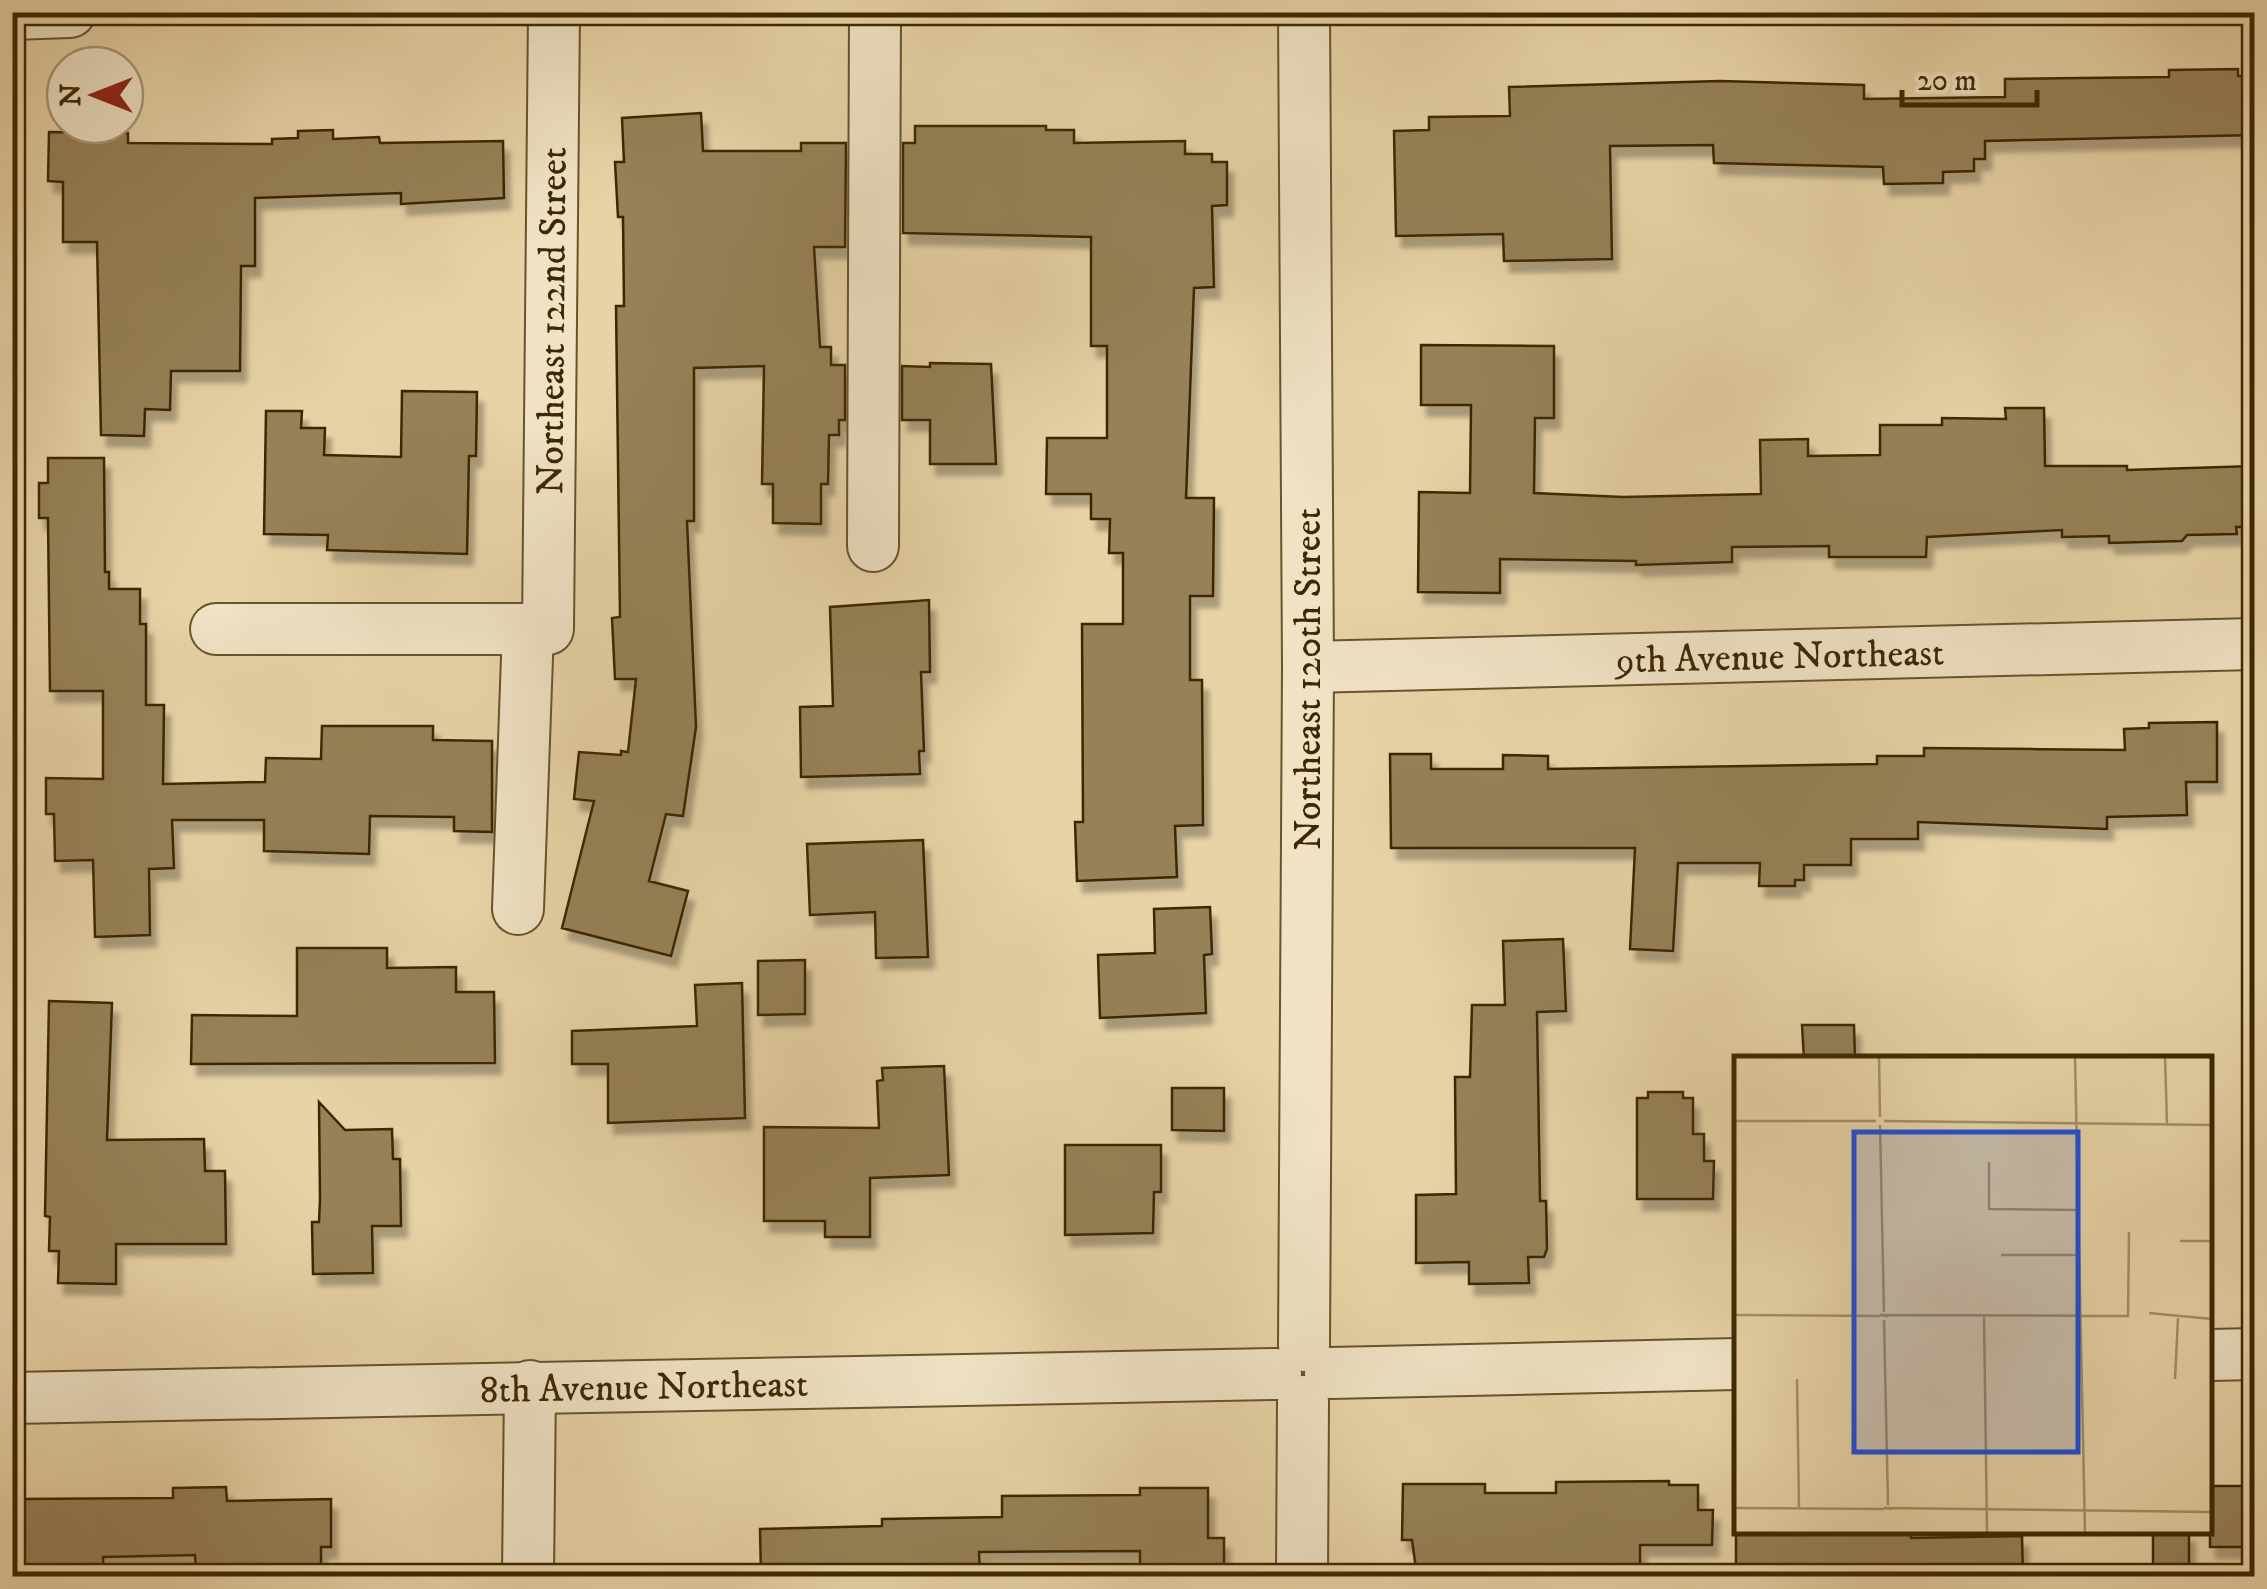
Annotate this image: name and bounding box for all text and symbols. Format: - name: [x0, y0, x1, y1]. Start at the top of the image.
- north arrow: [45, 45, 145, 145]
- scale bar: [1902, 45, 2037, 107]
- text: 20 m: [1917, 63, 1977, 100]
- text: N: [54, 83, 89, 106]
- street label: Northeast 122nd Street: [527, 147, 579, 495]
- street label: Northeast 120th Street: [1285, 508, 1333, 850]
- street label: 9th Avenue Northeast: [1613, 630, 1945, 686]
- inset map: [1734, 1056, 2212, 1534]
- street label: 8th Avenue Northeast: [479, 1361, 809, 1415]

